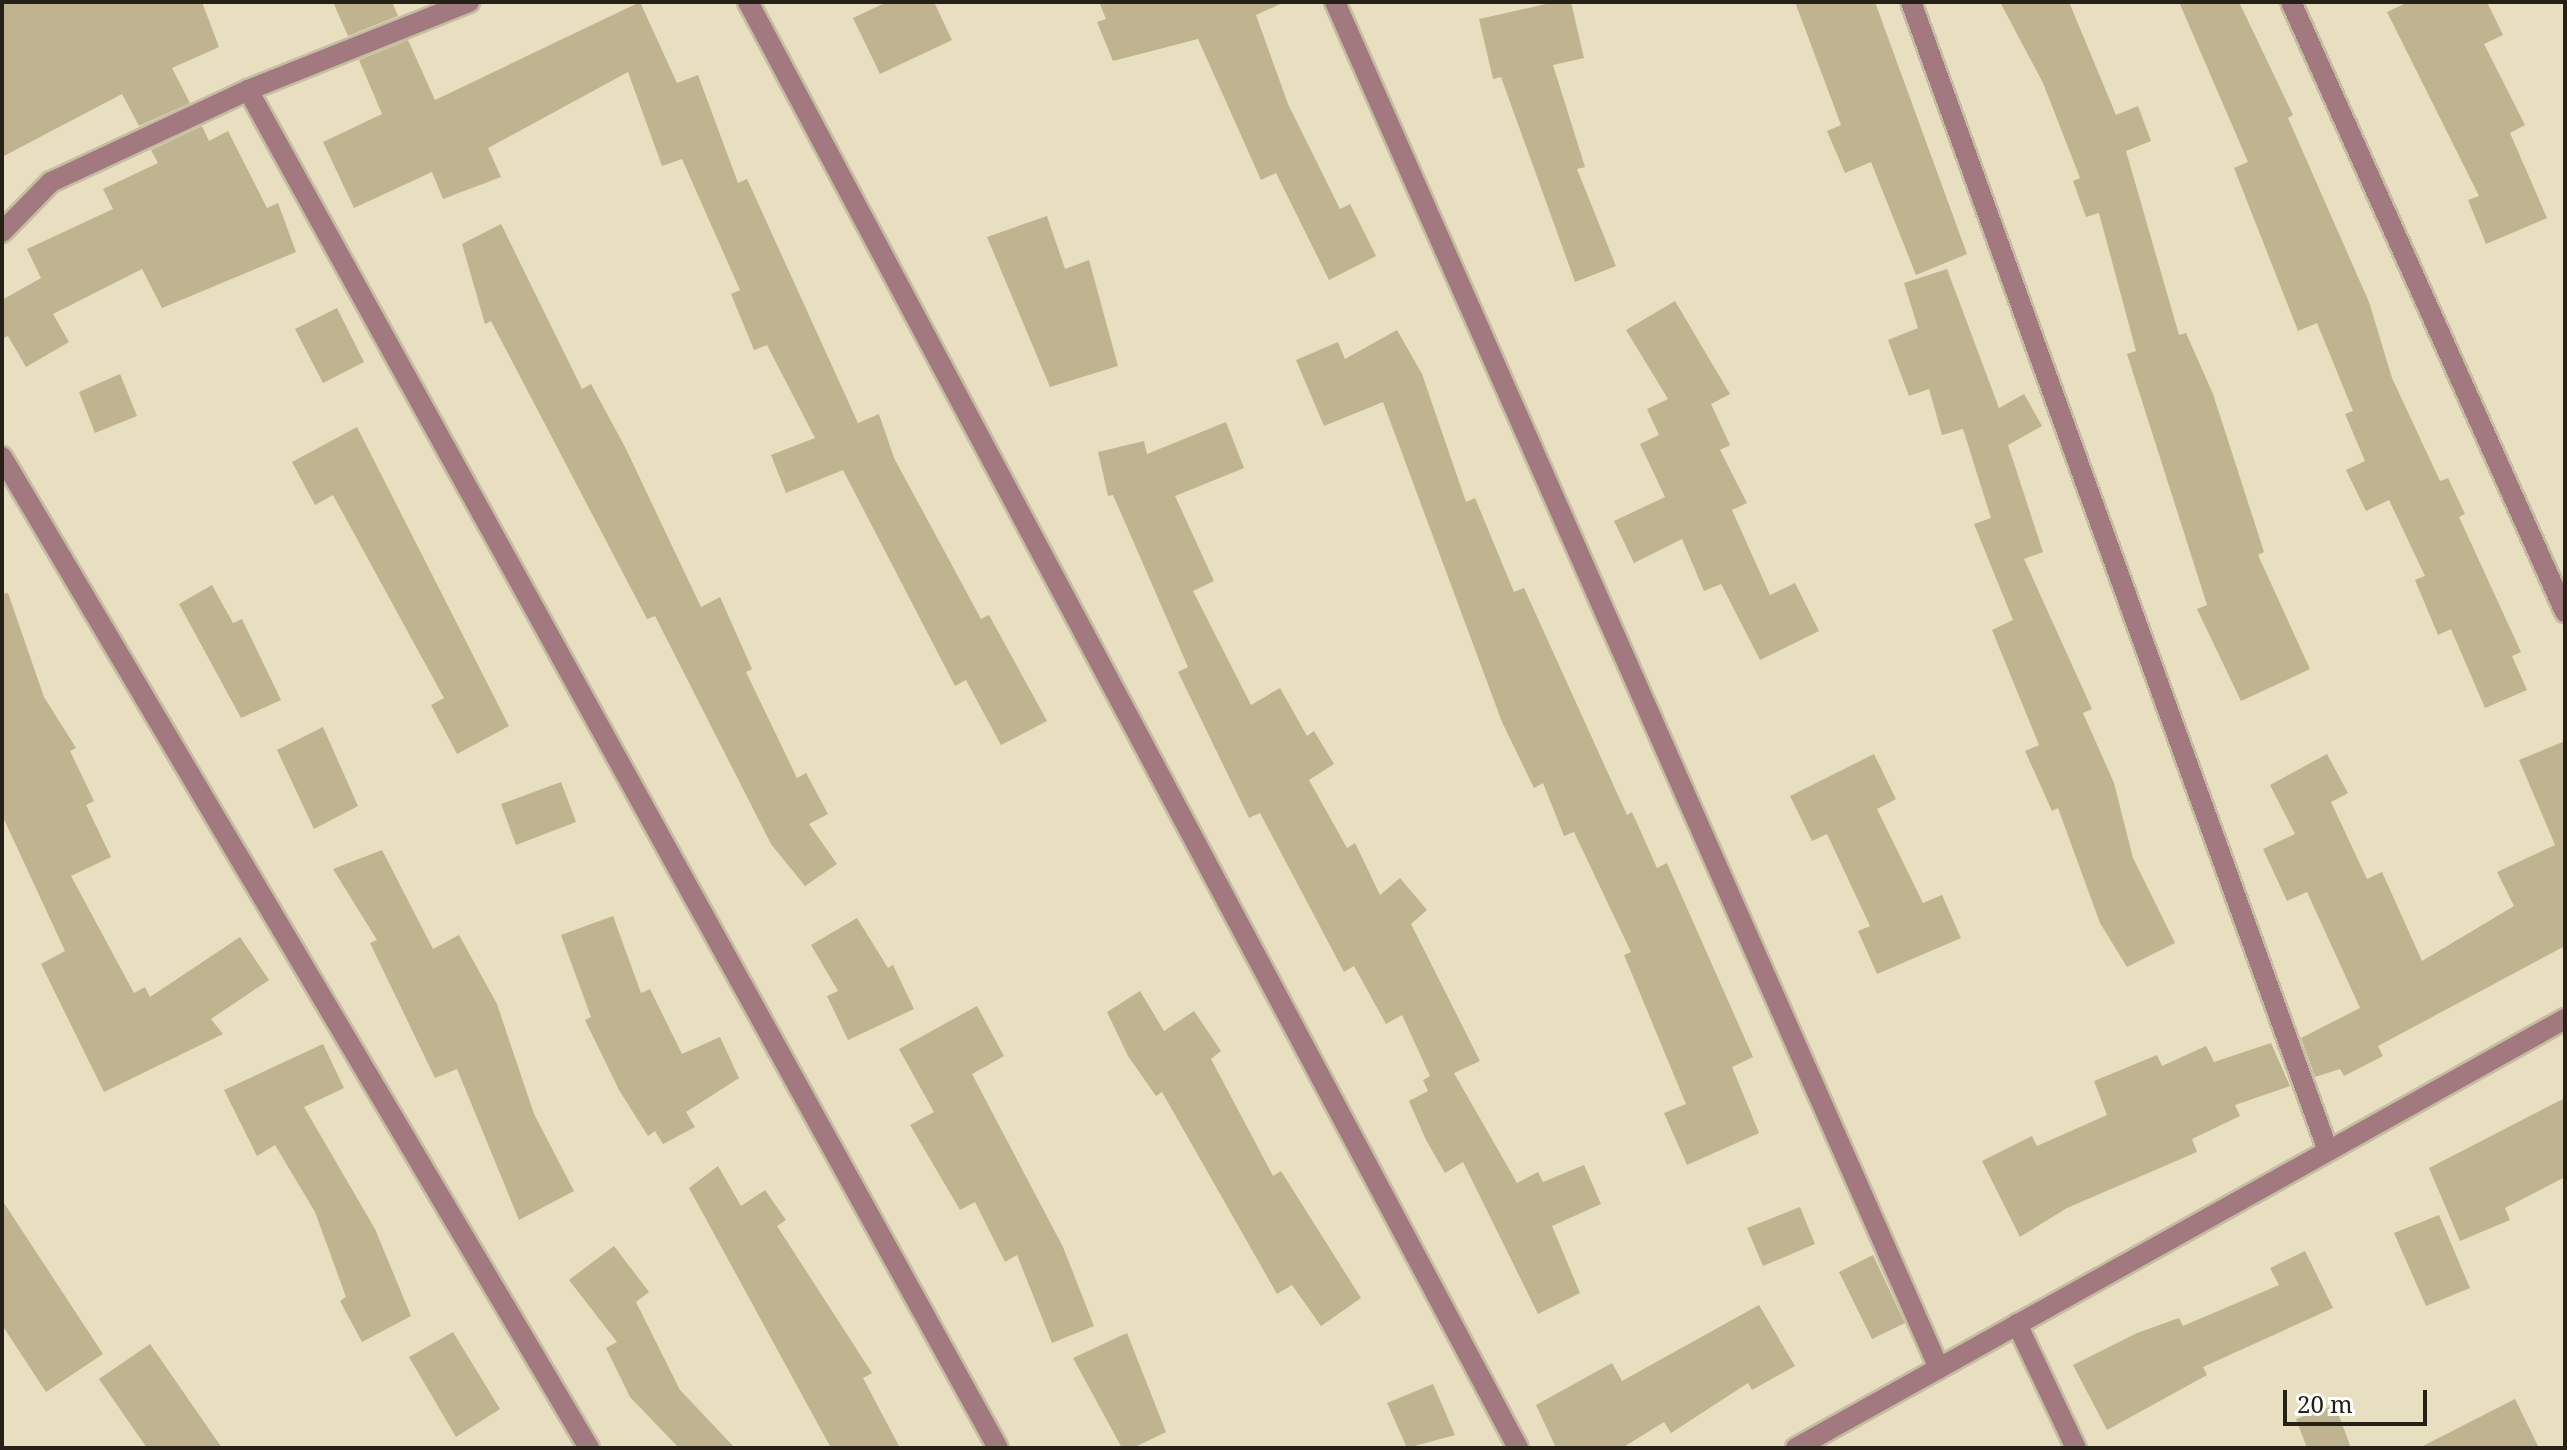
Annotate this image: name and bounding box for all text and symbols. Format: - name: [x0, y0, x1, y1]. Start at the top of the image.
- scale bar: [2287, 1374, 2431, 1424]
- text: 20 m: [2297, 1387, 2353, 1420]

